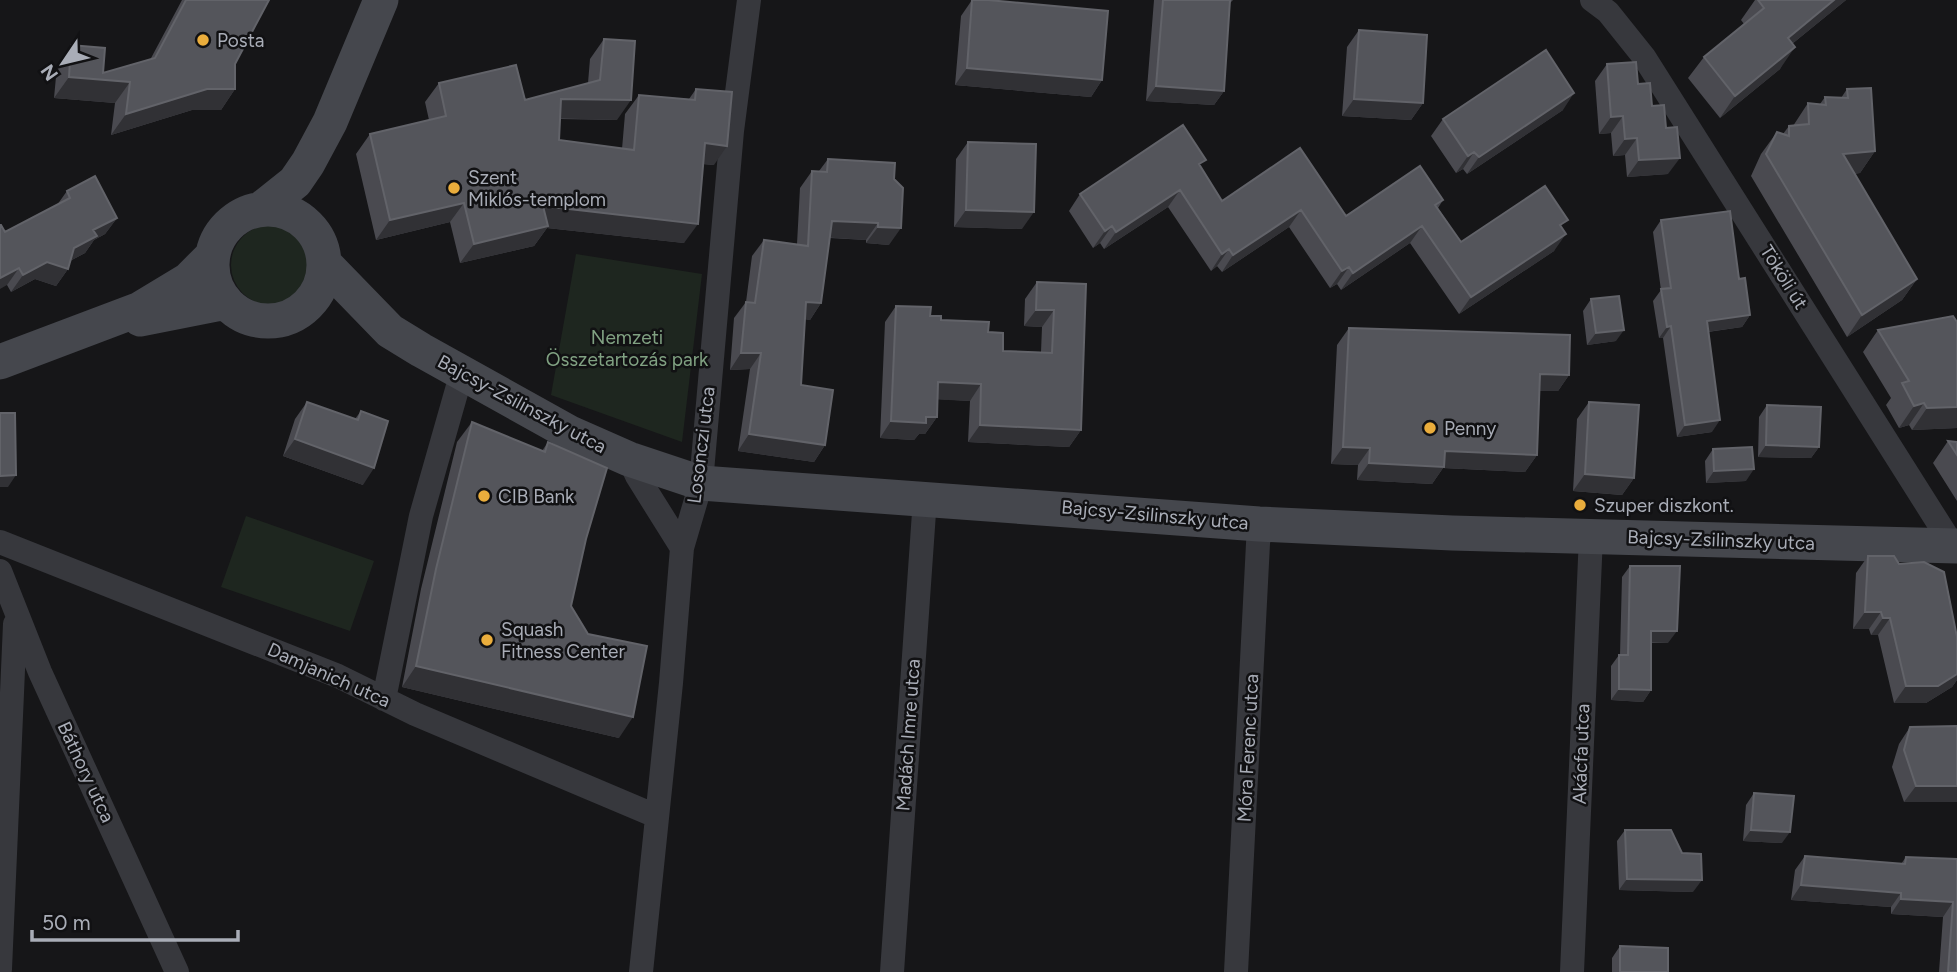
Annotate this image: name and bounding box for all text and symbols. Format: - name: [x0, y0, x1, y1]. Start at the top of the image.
- north arrow: [28, 28, 98, 98]
- place label: Posta: [217, 29, 265, 52]
- marker: Posta: [195, 32, 211, 48]
- text: N: [36, 60, 63, 85]
- place label: Szent Miklós-templom: [468, 166, 606, 211]
- marker: Szent Miklós-templom: [446, 180, 462, 196]
- street label: Tököli út: [1755, 241, 1813, 313]
- park label: Nemzeti Összetartozás park: [546, 326, 709, 371]
- street label: Bajcsy-Zsilinszky utca: [434, 350, 610, 458]
- street label: Losonczi utca: [682, 385, 720, 505]
- place label: Penny: [1444, 417, 1496, 440]
- marker: Penny: [1422, 420, 1438, 436]
- place label: CIB Bank: [498, 485, 575, 508]
- marker: CIB Bank: [476, 488, 492, 504]
- place label: Szuper diszkont.: [1594, 494, 1734, 517]
- street label: Bajcsy-Zsilinszky utca: [1060, 495, 1250, 535]
- marker: Szuper diszkont.: [1572, 497, 1588, 513]
- street label: Bajcsy-Zsilinszky utca: [1627, 525, 1815, 555]
- place label: Squash Fitness Center: [501, 618, 625, 663]
- marker: Squash Fitness Center: [479, 632, 495, 648]
- street label: Damjanich utca: [264, 638, 394, 712]
- street label: Madách Imre utca: [891, 658, 925, 812]
- street label: Móra Ferenc utca: [1233, 673, 1263, 823]
- street label: Akácfa utca: [1568, 703, 1594, 805]
- street label: Báthory utca: [53, 718, 119, 826]
- scale bar: [32, 898, 238, 942]
- text: 50 m: [42, 910, 91, 935]

